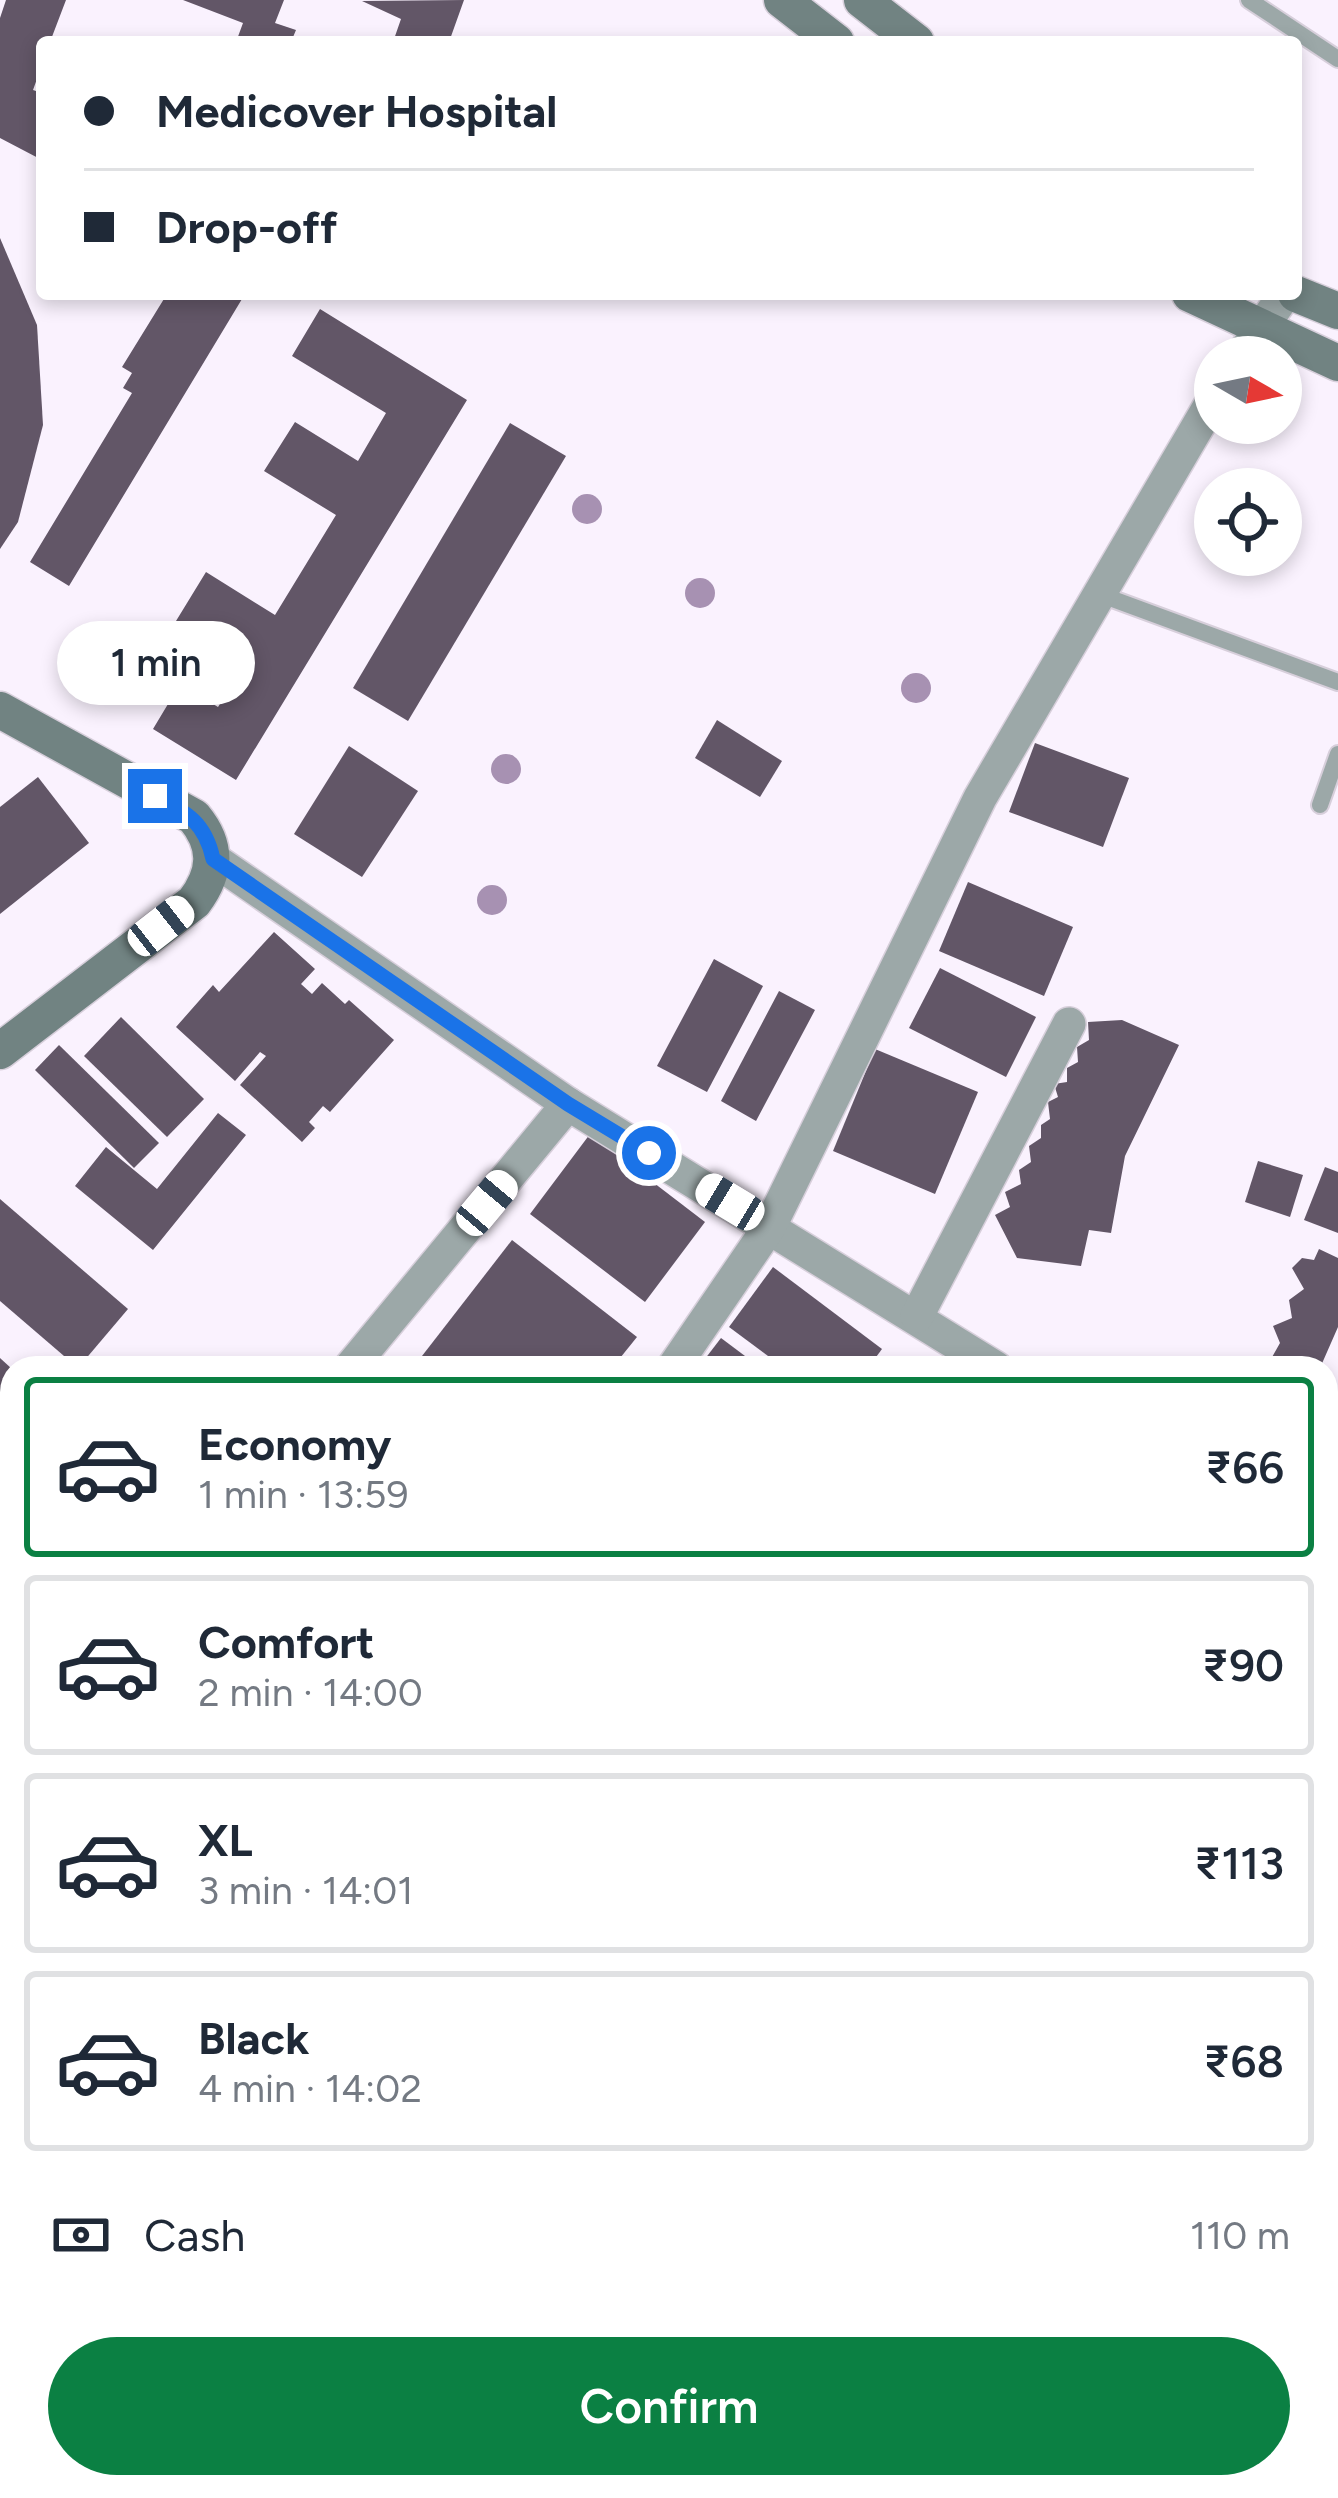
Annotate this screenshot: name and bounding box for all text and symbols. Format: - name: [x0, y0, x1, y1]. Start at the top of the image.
- text: Medicover Hospital: [156, 84, 557, 138]
- text: Drop-off: [156, 200, 338, 254]
- north arrow: [1194, 336, 1302, 444]
- map controls: [1194, 336, 1302, 576]
- button: locate: [1194, 468, 1302, 576]
- callout: 1 min: [56, 622, 254, 706]
- text: 1 min: [110, 639, 202, 686]
- route end: [128, 769, 182, 823]
- car: [122, 890, 200, 962]
- route start: [622, 1126, 676, 1180]
- car: [450, 1164, 524, 1242]
- car: [690, 1168, 770, 1236]
- icon: car: [54, 1413, 162, 1521]
- text: Economy: [198, 1417, 391, 1471]
- text: ₹66: [1205, 1440, 1284, 1494]
- text: 1 min · 13:59: [198, 1471, 409, 1518]
- icon: car: [54, 1611, 162, 1719]
- text: Comfort: [198, 1615, 374, 1669]
- text: ₹90: [1202, 1638, 1284, 1692]
- text: 2 min · 14:00: [198, 1669, 423, 1716]
- icon: car: [54, 1809, 162, 1917]
- text: XL: [198, 1813, 253, 1867]
- text: ₹113: [1194, 1836, 1284, 1890]
- text: 3 min · 14:01: [198, 1867, 413, 1914]
- icon: car: [54, 2007, 162, 2115]
- text: Black: [198, 2011, 309, 2065]
- text: ₹68: [1203, 2034, 1284, 2088]
- text: 4 min · 14:02: [198, 2065, 422, 2112]
- icon: cash: [48, 2202, 114, 2268]
- text: Cash: [144, 2208, 245, 2262]
- text: 110 m: [1190, 2212, 1290, 2259]
- button: Confirm: [48, 2337, 1290, 2475]

